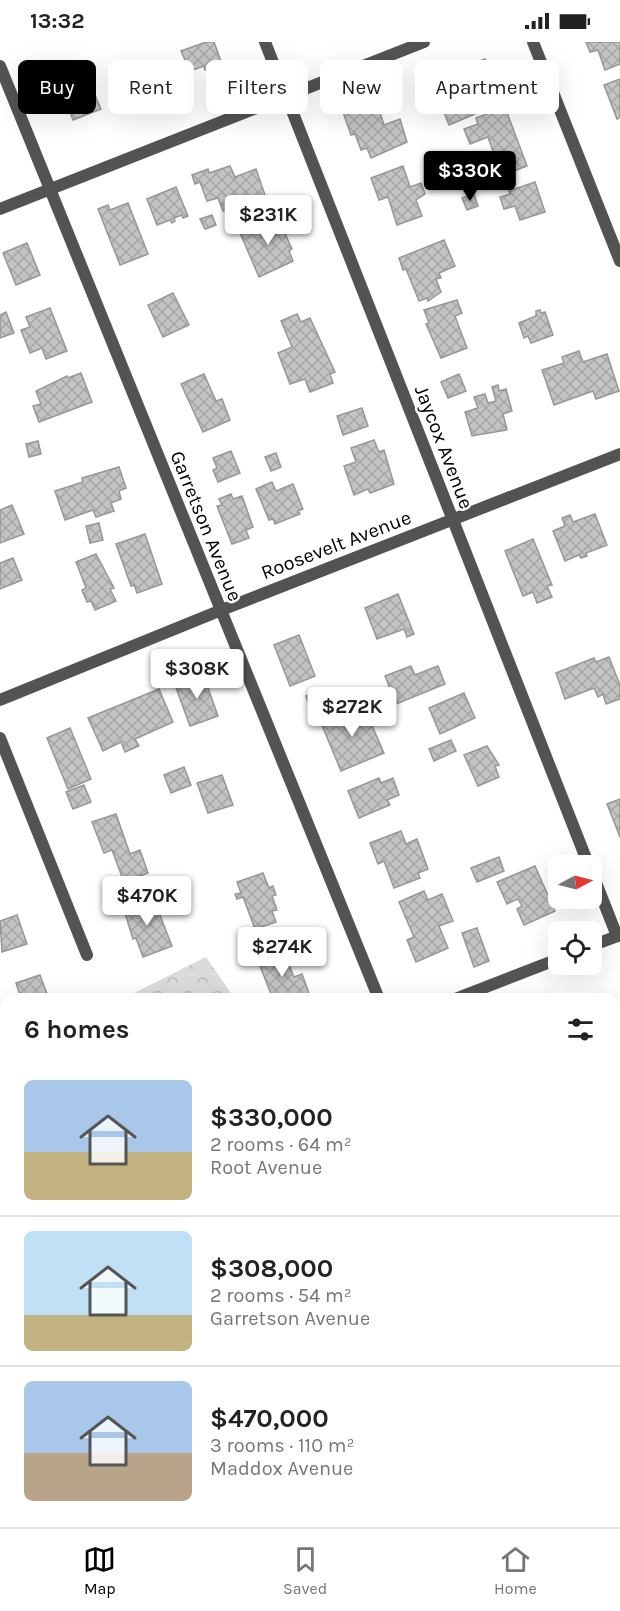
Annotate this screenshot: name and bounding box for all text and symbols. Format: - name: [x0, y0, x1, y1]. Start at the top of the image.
- text: 13:32: [30, 8, 84, 34]
- chip: Buy: [18, 60, 96, 114]
- chip: Rent: [108, 60, 194, 114]
- chip: Filters: [206, 60, 308, 114]
- chip: New: [320, 60, 403, 114]
- chip: Apartment: [415, 60, 559, 114]
- pin: $330K: [428, 151, 512, 202]
- text: $330K: [438, 159, 502, 182]
- pin: $231K: [226, 195, 310, 246]
- text: $231K: [239, 203, 297, 226]
- street label: Jaycox Avenue: [410, 382, 478, 512]
- street label: Garretson Avenue: [165, 447, 247, 605]
- street label: Roosevelt Avenue: [258, 506, 414, 584]
- pin: $308K: [155, 649, 239, 700]
- text: $308K: [165, 657, 229, 680]
- pin: $272K: [310, 687, 394, 738]
- text: $272K: [321, 695, 383, 718]
- north arrow: [548, 855, 602, 909]
- map controls: [548, 855, 602, 975]
- pin: $470K: [105, 876, 189, 927]
- text: $470K: [116, 884, 178, 907]
- button: locate: [548, 921, 602, 975]
- pin: $274K: [240, 927, 324, 978]
- text: $274K: [252, 935, 312, 958]
- icon: filters: [564, 1013, 597, 1046]
- text: 6 homes: [24, 1014, 129, 1045]
- text: $330,000: [210, 1102, 333, 1133]
- icon: home: [72, 1104, 144, 1176]
- text: 2 rooms · 64 m²: [210, 1133, 352, 1156]
- text: Root Avenue: [210, 1156, 322, 1179]
- text: $308,000: [210, 1253, 333, 1284]
- icon: home: [72, 1255, 144, 1327]
- text: 2 rooms · 54 m²: [210, 1284, 352, 1307]
- text: Garretson Avenue: [210, 1307, 370, 1330]
- text: $470,000: [210, 1403, 329, 1434]
- icon: home: [72, 1405, 144, 1477]
- text: 3 rooms · 110 m²: [210, 1434, 355, 1457]
- text: Maddox Avenue: [210, 1457, 353, 1480]
- tab: Map: [83, 1543, 116, 1598]
- tab: Saved: [283, 1543, 327, 1598]
- tab: Home: [494, 1543, 537, 1598]

